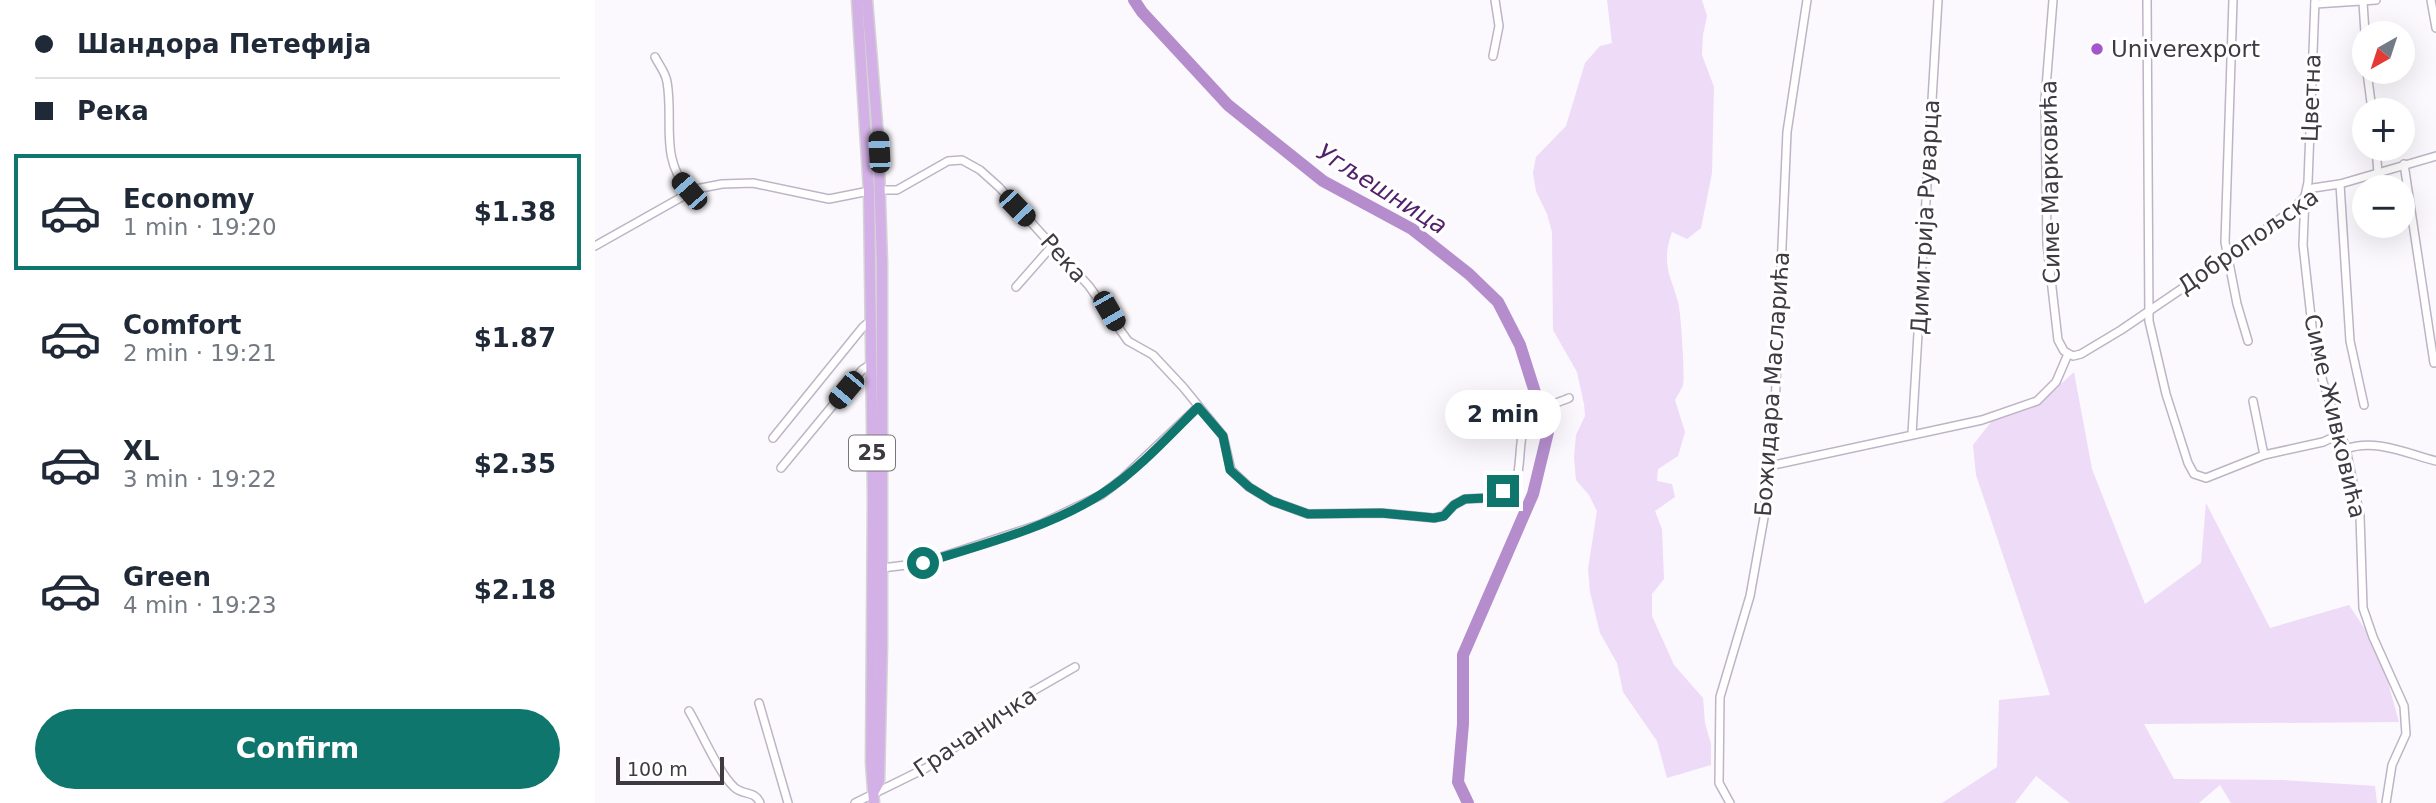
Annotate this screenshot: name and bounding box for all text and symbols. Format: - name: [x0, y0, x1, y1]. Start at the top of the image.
- north arrow: [2352, 21, 2415, 84]
- map controls: [2352, 21, 2415, 238]
- text: Шандора Петефија: [77, 29, 371, 59]
- place label: Univerexport: [2111, 36, 2260, 62]
- marker: Univerexport: [2089, 41, 2105, 57]
- street label: Цветна: [2296, 54, 2326, 142]
- street label: Симе Марковића: [2035, 80, 2065, 284]
- text: Река: [77, 96, 149, 126]
- button: +: [2352, 98, 2415, 161]
- street label: Димитрија Руварца: [1906, 99, 1944, 335]
- car: [868, 130, 891, 174]
- water label: Угљешница: [1312, 138, 1452, 240]
- car: [668, 168, 711, 214]
- button: −: [2352, 175, 2415, 238]
- icon: car: [39, 181, 102, 244]
- street label: Добропољска: [2173, 183, 2323, 299]
- text: Economy: [123, 184, 254, 214]
- car: [995, 186, 1040, 230]
- text: $1.38: [474, 197, 556, 227]
- text: 1 min · 19:20: [123, 214, 277, 240]
- street label: Река: [1036, 228, 1092, 288]
- street label: Божидара Масларића: [1750, 251, 1794, 517]
- car: [1090, 288, 1129, 334]
- icon: car: [39, 307, 102, 370]
- text: Comfort: [123, 310, 241, 340]
- street label: Симе Живковића: [2299, 311, 2371, 521]
- text: $1.87: [474, 323, 556, 353]
- text: 2 min · 19:21: [123, 340, 277, 366]
- car: [825, 367, 868, 413]
- callout: 2 min: [1445, 390, 1561, 438]
- text: 2 min: [1467, 401, 1539, 427]
- icon: car: [39, 433, 102, 496]
- road number: 25: [849, 435, 895, 470]
- text: XL: [123, 436, 160, 466]
- text: $2.35: [474, 449, 556, 479]
- text: 3 min · 19:22: [123, 466, 277, 492]
- route end: [1487, 475, 1519, 507]
- route start: [907, 547, 939, 579]
- icon: car: [39, 559, 102, 622]
- text: Green: [123, 562, 211, 592]
- text: $2.18: [474, 575, 556, 605]
- text: 4 min · 19:23: [123, 592, 277, 618]
- street label: Грачаничка: [909, 682, 1041, 782]
- button: Confirm: [35, 709, 560, 789]
- scale bar: [616, 754, 725, 786]
- text: 100 m: [627, 758, 688, 780]

